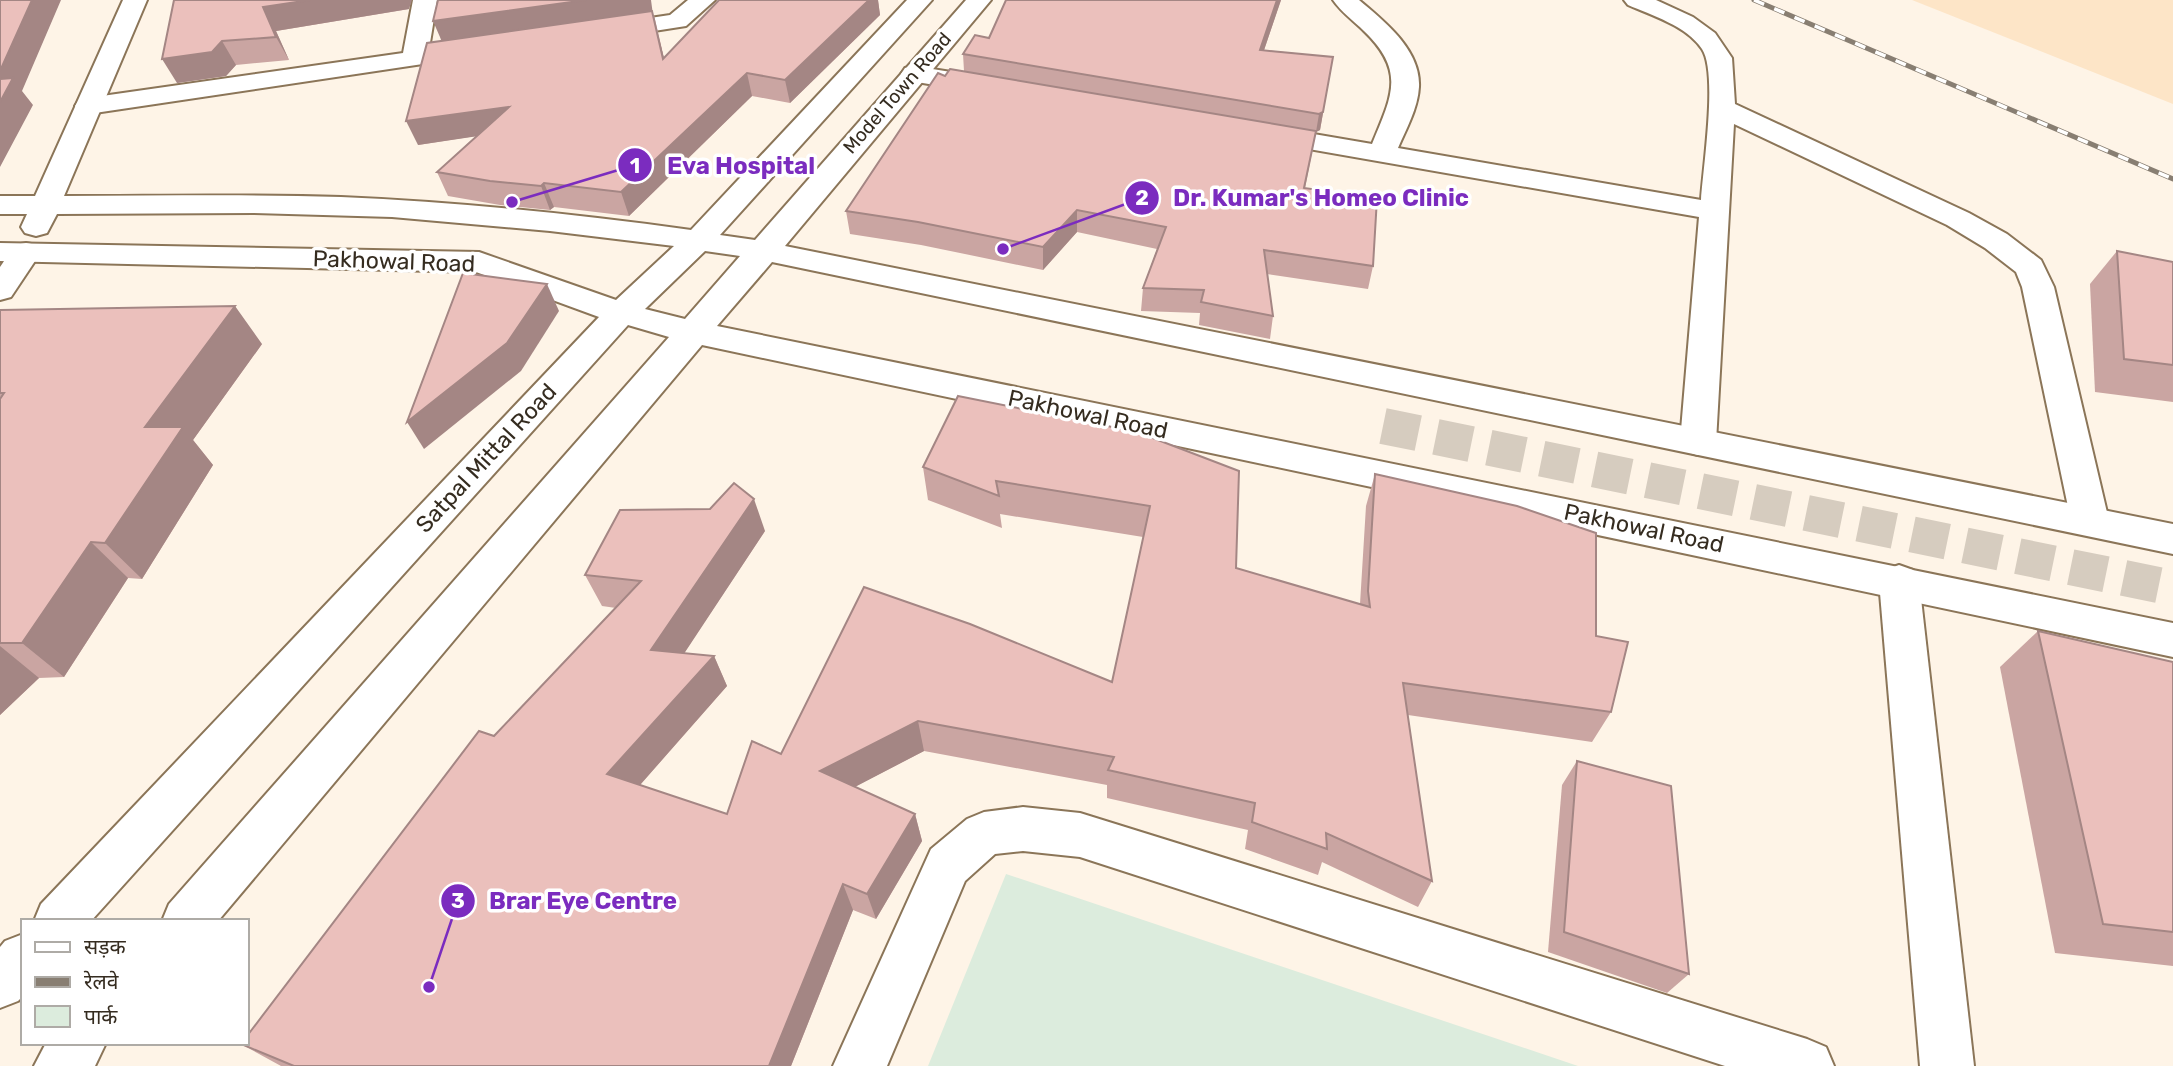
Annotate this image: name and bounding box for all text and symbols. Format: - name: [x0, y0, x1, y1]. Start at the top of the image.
- street label: Model Town Road: [838, 28, 956, 158]
- callout: Eva Hospital: [617, 143, 829, 188]
- text: Eva Hospital: [667, 152, 815, 180]
- text: 1: [630, 153, 640, 178]
- callout: Dr. Kumar's Homeo Clinic: [1124, 175, 1483, 220]
- text: Dr. Kumar's Homeo Clinic: [1173, 184, 1469, 212]
- text: 2: [1135, 185, 1149, 210]
- street label: Pakhowal Road: [312, 244, 476, 278]
- street label: Satpal Mittal Road: [410, 378, 562, 538]
- street label: Pakhowal Road: [1006, 383, 1170, 445]
- street label: Pakhowal Road: [1562, 497, 1726, 559]
- callout: Brar Eye Centre: [440, 878, 692, 923]
- text: Brar Eye Centre: [489, 887, 677, 915]
- text: 3: [451, 888, 465, 913]
- legend: [21, 919, 248, 1045]
- text: सड़क: [84, 934, 126, 959]
- text: रेलवे: [83, 969, 119, 994]
- text: पार्क: [84, 1004, 118, 1029]

